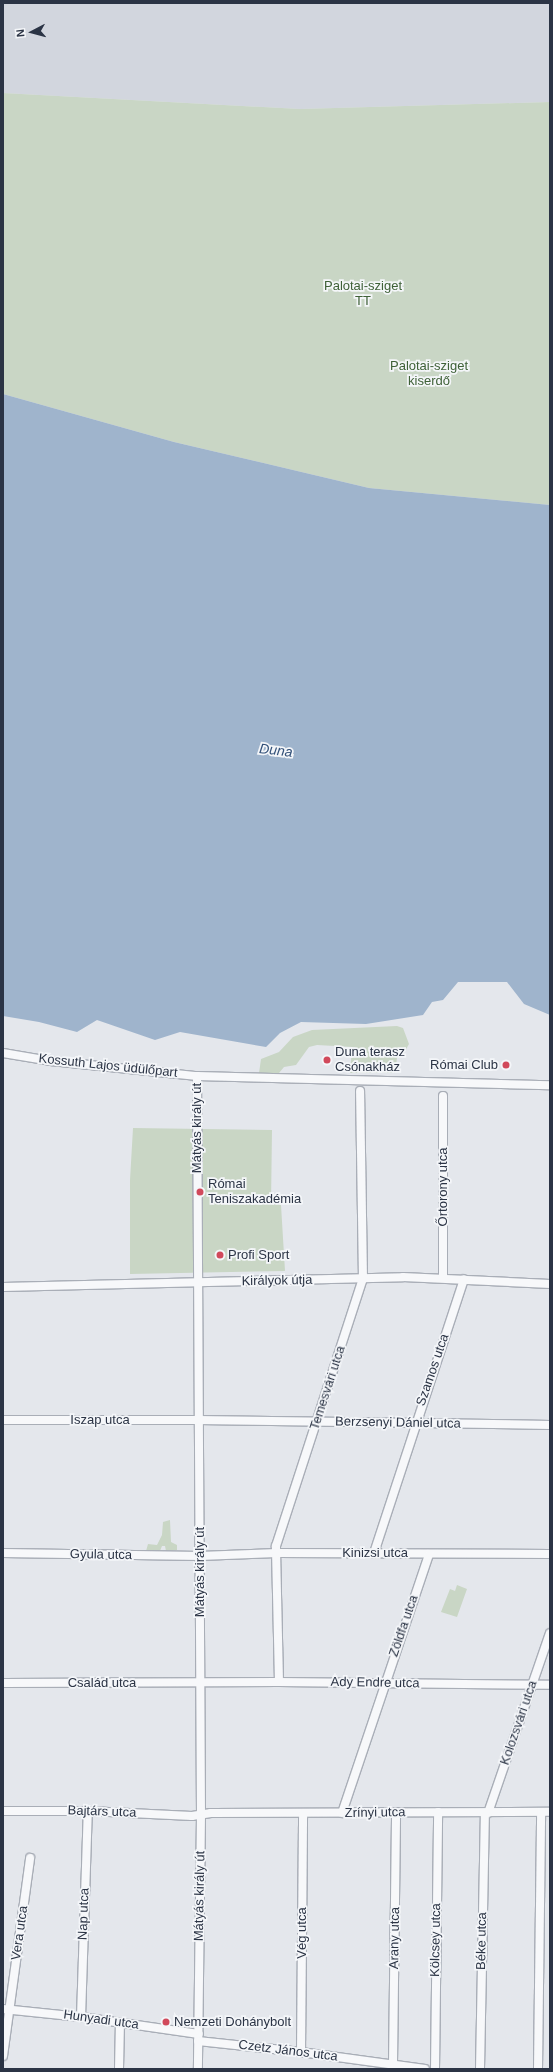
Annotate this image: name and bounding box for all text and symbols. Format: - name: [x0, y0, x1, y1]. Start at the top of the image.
- north arrow: [12, 12, 52, 52]
- text: N: [14, 29, 26, 38]
- park label: Palotai-sziget TT: [324, 279, 402, 310]
- park label: Palotai-sziget kiserdő: [390, 359, 468, 390]
- water label: Duna: [258, 740, 294, 760]
- place label: Duna terasz Csónakház: [335, 1045, 405, 1076]
- street label: Kossuth Lajos üdülőpart: [38, 1051, 178, 1081]
- marker: Duna terasz Csónakház: [322, 1055, 332, 1065]
- place label: Római Club: [430, 1057, 498, 1073]
- marker: Római Club: [501, 1060, 511, 1070]
- street label: Mátyás király út: [189, 1083, 205, 1173]
- street label: Őrtorony utca: [435, 1148, 451, 1226]
- place label: Római Teniszakadémia: [208, 1177, 301, 1208]
- marker: Római Teniszakadémia: [195, 1187, 205, 1197]
- place label: Profi Sport: [228, 1247, 289, 1263]
- marker: Profi Sport: [215, 1250, 225, 1260]
- street label: Királyok útja: [241, 1273, 313, 1289]
- street label: Szamos utca: [413, 1332, 453, 1408]
- street label: Temesvári utca: [307, 1344, 349, 1432]
- street label: Iszap utca: [70, 1412, 130, 1428]
- street label: Berzsenyi Dániel utca: [335, 1414, 461, 1432]
- street label: Mátyás király út: [192, 1527, 208, 1617]
- street label: Kinizsi utca: [342, 1545, 408, 1561]
- street label: Gyula utca: [70, 1547, 132, 1563]
- street label: Zöldfa utca: [386, 1593, 422, 1659]
- street label: Ady Endre utca: [330, 1674, 420, 1692]
- street label: Család utca: [68, 1675, 136, 1691]
- street label: Kolozsvári utca: [497, 1679, 541, 1767]
- street label: Bajtárs utca: [67, 1803, 137, 1821]
- street label: Zrínyi utca: [345, 1805, 405, 1821]
- street label: Mátyás király út: [191, 1851, 209, 1941]
- street label: Nap utca: [75, 1888, 93, 1940]
- street label: Kölcsey utca: [428, 1903, 444, 1977]
- street label: Vera utca: [8, 1905, 32, 1961]
- street label: Vég utca: [294, 1907, 310, 1959]
- street label: Arany utca: [387, 1907, 403, 1969]
- street label: Béke utca: [474, 1912, 490, 1970]
- street label: Hunyadi utca: [62, 2007, 140, 2033]
- place label: Nemzeti Dohánybolt: [174, 2014, 291, 2030]
- marker: Nemzeti Dohánybolt: [161, 2017, 171, 2027]
- street label: Czetz János utca: [238, 2037, 338, 2065]

